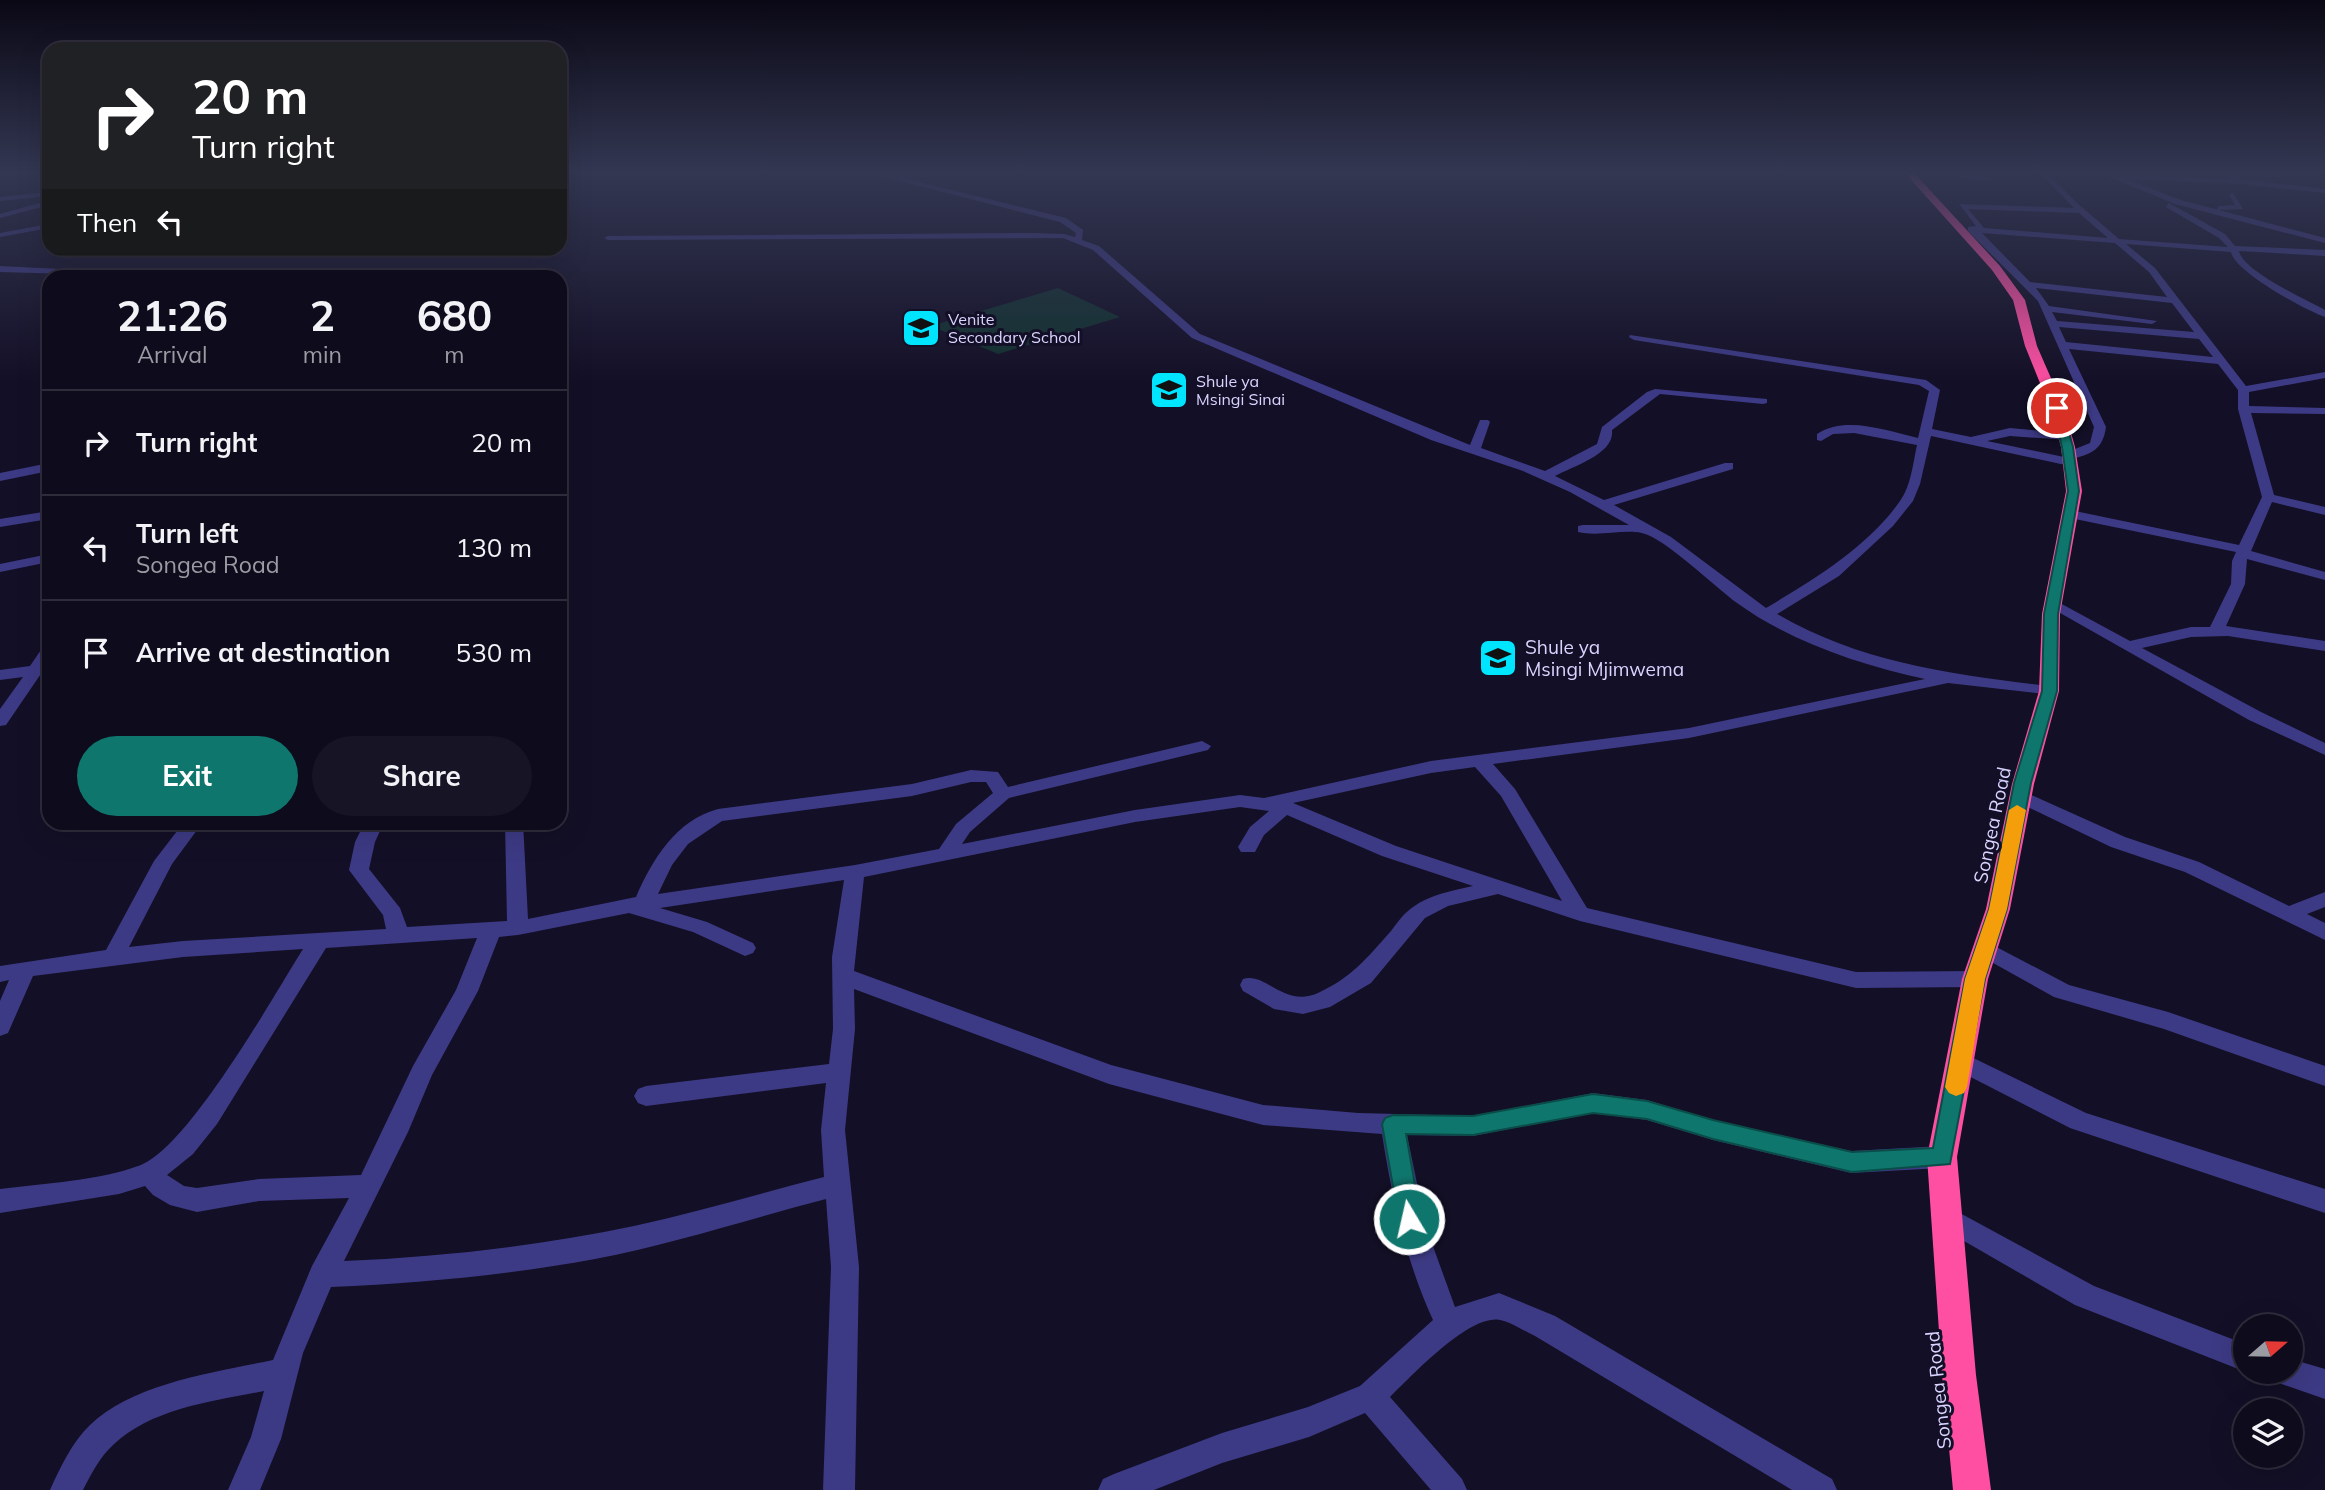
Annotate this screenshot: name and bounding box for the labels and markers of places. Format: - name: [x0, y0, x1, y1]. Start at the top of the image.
- school or university icon: Venite Secondary School: [900, 307, 942, 349]
- place label: Venite Secondary School: [948, 309, 1080, 347]
- school or university icon: Shule ya Msingi Sinai: [1148, 369, 1190, 411]
- place label: Shule ya Msingi Sinai: [1196, 371, 1285, 409]
- pin: [2027, 378, 2087, 438]
- place label: Shule ya Msingi Mjimwema: [1525, 635, 1684, 681]
- school or university icon: Shule ya Msingi Mjimwema: [1477, 637, 1519, 679]

